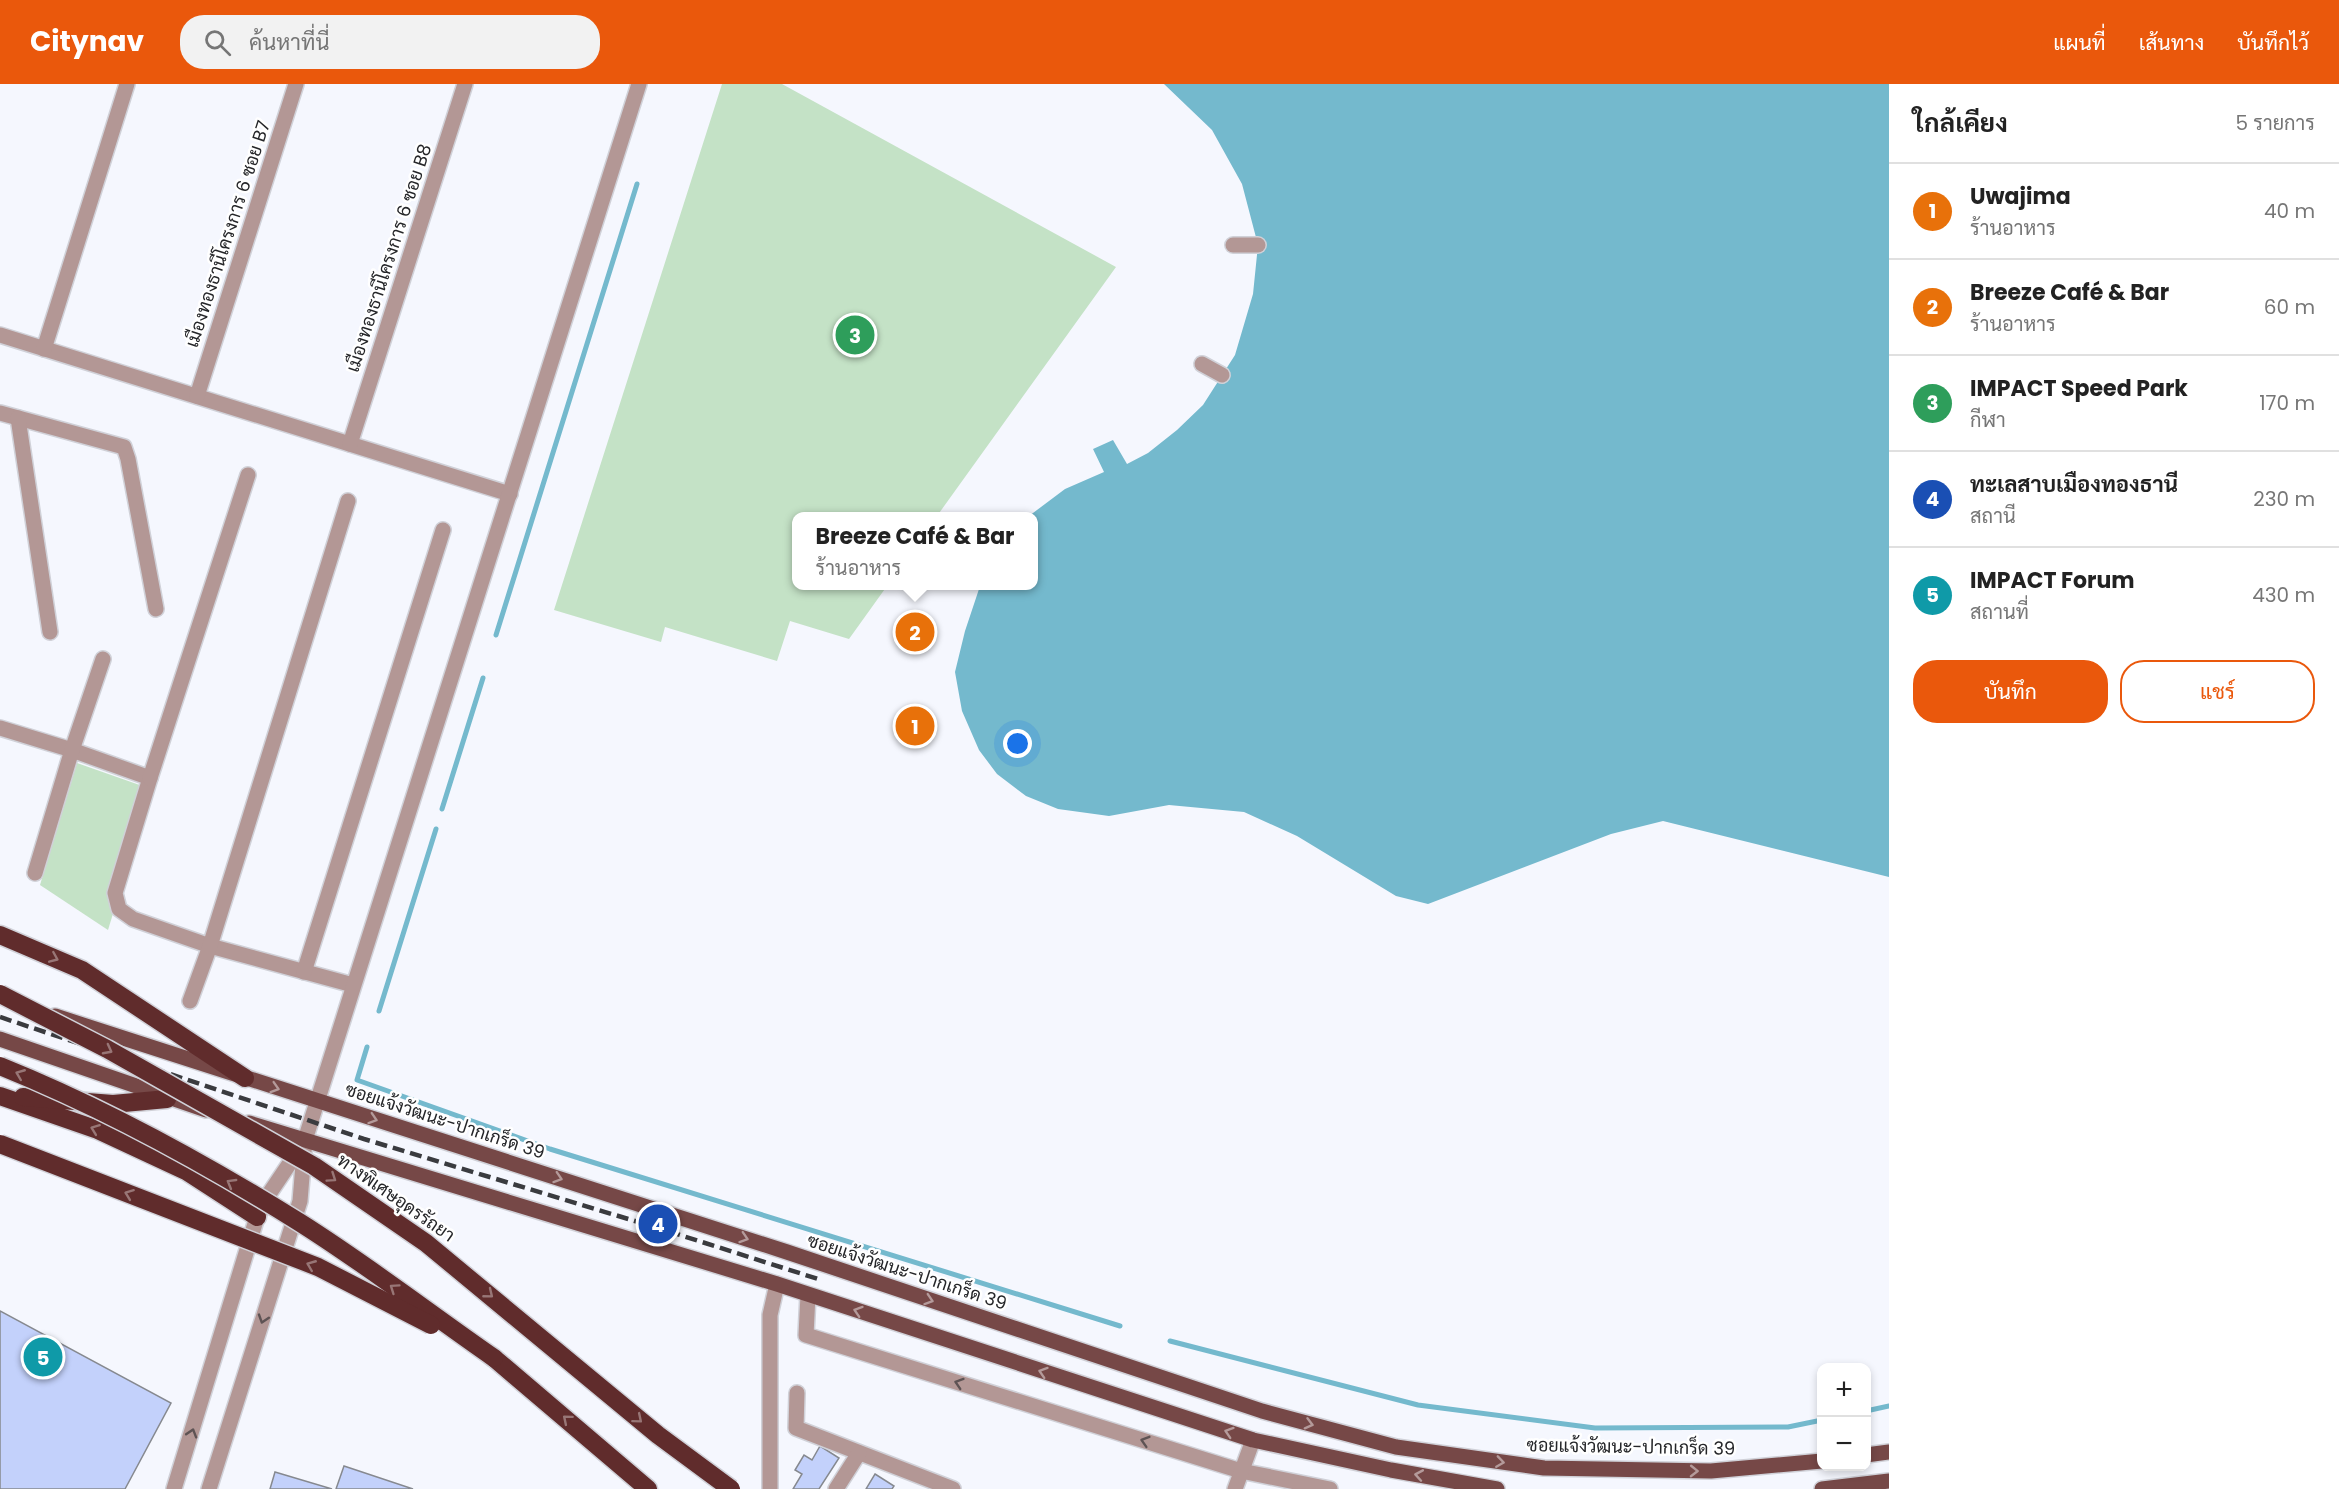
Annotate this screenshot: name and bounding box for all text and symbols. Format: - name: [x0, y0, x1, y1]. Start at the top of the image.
- search box: [180, 15, 600, 69]
- text: Citynav: [30, 22, 144, 61]
- icon: search: [201, 26, 234, 59]
- text: ค้นหาที่นี่: [249, 27, 330, 58]
- text: แผนที่: [2053, 28, 2106, 57]
- text: เส้นทาง: [2139, 28, 2204, 57]
- text: บันทึกไว้: [2237, 28, 2309, 57]
- text: ใกล้เคียง: [1913, 105, 2008, 141]
- text: 5 รายการ: [2235, 109, 2315, 137]
- street label: เมืองทองธานีโครงการ 6 ซอย B7: [179, 117, 276, 350]
- street label: เมืองทองธานีโครงการ 6 ซอย B8: [340, 141, 437, 375]
- text: Uwajima: [1970, 181, 2071, 212]
- text: 1: [1929, 197, 1936, 225]
- text: 40 m: [2264, 197, 2315, 225]
- text: ร้านอาหาร: [1970, 214, 2056, 242]
- text: Breeze Café & Bar: [1970, 277, 2169, 308]
- text: 2: [1927, 293, 1938, 321]
- text: 60 m: [2264, 293, 2315, 321]
- text: ร้านอาหาร: [1970, 310, 2056, 338]
- pin: 3: [836, 312, 874, 358]
- text: IMPACT Speed Park: [1970, 373, 2188, 404]
- text: 3: [1926, 389, 1939, 417]
- text: 170 m: [2259, 389, 2315, 417]
- text: กีฬา: [1970, 406, 2006, 434]
- text: ทะเลสาบเมืองทองธานี: [1970, 469, 2178, 500]
- text: 4: [1926, 485, 1939, 513]
- text: 230 m: [2253, 485, 2315, 513]
- text: สถานี: [1970, 502, 2016, 530]
- popup: [792, 512, 1038, 590]
- text: Breeze Café & Bar: [815, 521, 1015, 552]
- text: ร้านอาหาร: [815, 554, 901, 582]
- text: IMPACT Forum: [1970, 565, 2135, 596]
- text: 5: [1926, 581, 1939, 609]
- text: 430 m: [2252, 581, 2315, 609]
- text: สถานที่: [1970, 598, 2029, 626]
- pin: 2: [896, 610, 934, 654]
- button: บันทึก: [1913, 660, 2108, 723]
- button: แชร์: [2120, 660, 2315, 723]
- pin: 1: [896, 704, 934, 748]
- your location: [1003, 729, 1032, 758]
- one-way arrow: [47, 951, 58, 963]
- one-way arrow: [102, 1043, 112, 1054]
- one-way arrow: [15, 1069, 26, 1081]
- street label: ซอยแจ้งวัฒนะ-ปากเกร็ด 39: [342, 1075, 549, 1165]
- one-way arrow: [269, 1081, 280, 1093]
- one-way arrow: [367, 1111, 378, 1124]
- one-way arrow: [90, 1124, 100, 1137]
- street label: ทางพิเศษอุดรรัถยา: [332, 1148, 460, 1248]
- one-way arrow: [325, 1171, 336, 1182]
- one-way arrow: [552, 1171, 563, 1184]
- one-way arrow: [227, 1178, 237, 1190]
- one-way arrow: [124, 1189, 135, 1201]
- pin: 4: [638, 1202, 678, 1246]
- street label: ซอยแจ้งวัฒนะ-ปากเกร็ด 39: [804, 1226, 1011, 1316]
- one-way arrow: [738, 1231, 749, 1244]
- one-way arrow: [306, 1260, 317, 1272]
- one-way arrow: [390, 1284, 401, 1295]
- one-way arrow: [482, 1286, 493, 1297]
- one-way arrow: [923, 1292, 934, 1305]
- one-way arrow: [853, 1306, 864, 1318]
- one-way arrow: [257, 1313, 270, 1324]
- pin: 5: [24, 1334, 63, 1380]
- map controls: [1817, 1363, 1871, 1471]
- button: +: [1817, 1363, 1871, 1417]
- one-way arrow: [1038, 1367, 1049, 1380]
- one-way arrow: [954, 1378, 965, 1390]
- one-way arrow: [631, 1411, 642, 1422]
- one-way arrow: [563, 1415, 574, 1426]
- one-way arrow: [1304, 1416, 1314, 1429]
- button: −: [1817, 1417, 1871, 1471]
- one-way arrow: [1224, 1427, 1235, 1439]
- one-way arrow: [185, 1428, 197, 1439]
- street label: ซอยแจ้งวัฒนะ-ปากเกร็ด 39: [1526, 1431, 1736, 1461]
- one-way arrow: [1140, 1436, 1151, 1449]
- one-way arrow: [1495, 1455, 1504, 1467]
- one-way arrow: [1690, 1465, 1699, 1477]
- one-way arrow: [1414, 1469, 1424, 1482]

